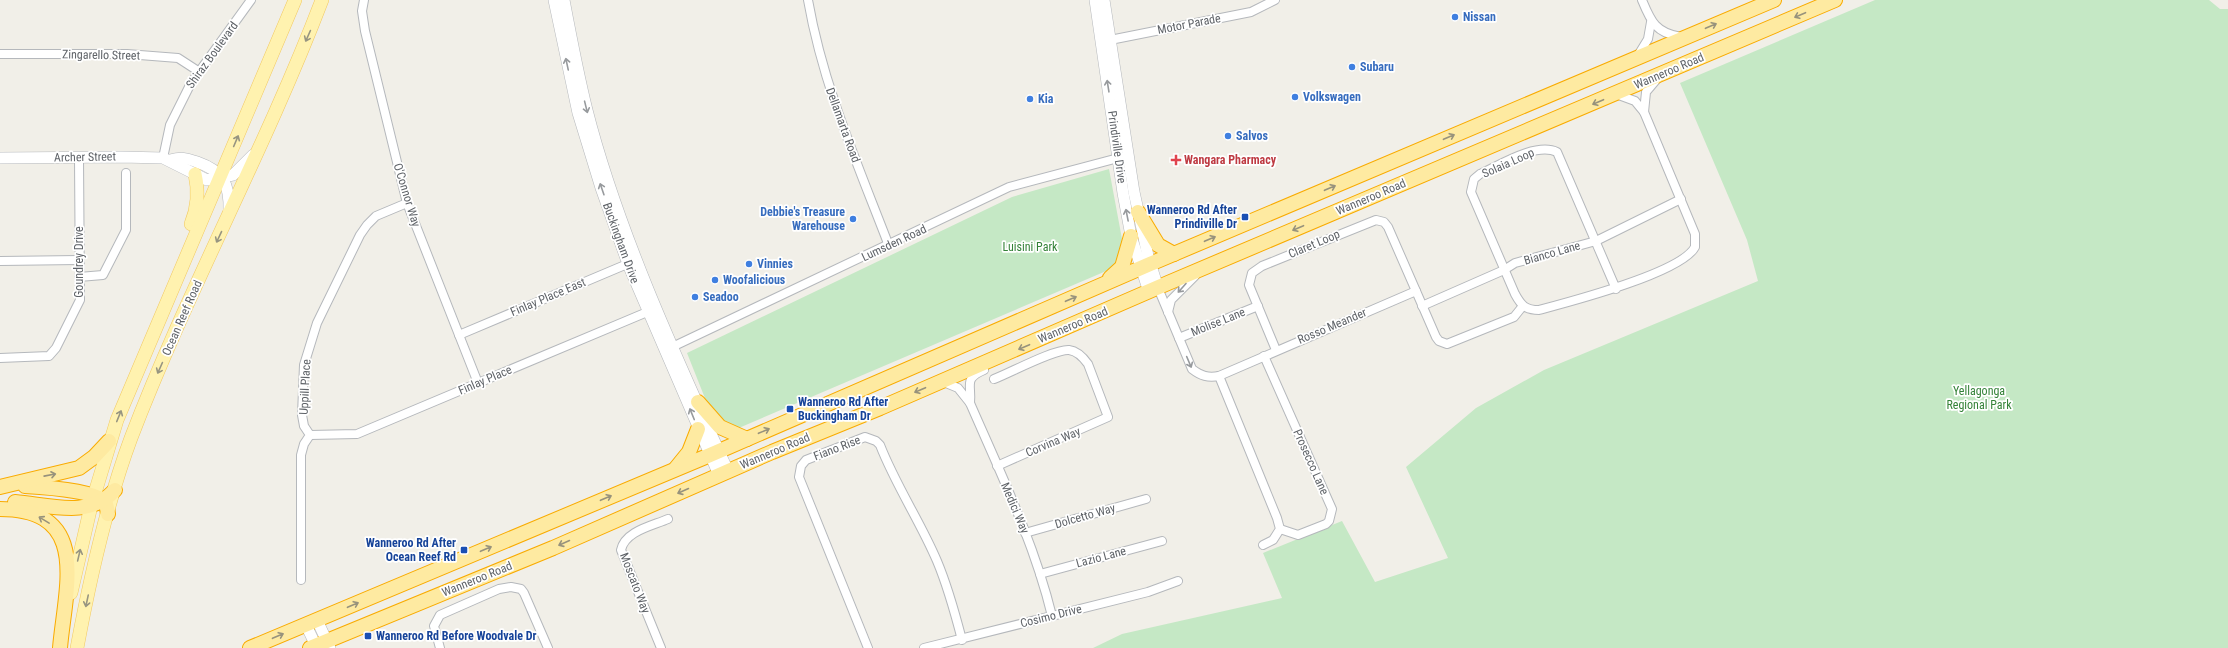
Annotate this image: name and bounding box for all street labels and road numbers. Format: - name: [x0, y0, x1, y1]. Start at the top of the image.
- street label: Motor Parade: [1156, 11, 1222, 37]
- street label: Shiraz Boulevard: [183, 19, 241, 91]
- street label: Zingarello Street: [62, 47, 141, 63]
- street label: Wanneroo Road: [1632, 50, 1706, 92]
- street label: Dellamarta Road: [823, 86, 863, 164]
- street label: Prindiville Drive: [1105, 110, 1129, 185]
- street label: Solaia Loop: [1480, 145, 1536, 181]
- street label: Archer Street: [54, 149, 117, 165]
- street label: O'Connor Way: [391, 161, 423, 229]
- street label: Wanneroo Road: [1334, 176, 1408, 218]
- street label: Buckingham Drive: [600, 201, 642, 286]
- street label: Lumsden Road: [859, 222, 929, 264]
- street label: Goundrey Drive: [72, 226, 86, 298]
- street label: Claret Loop: [1286, 227, 1342, 261]
- street label: Bianco Lane: [1522, 238, 1582, 268]
- street label: Finlay Place East: [508, 275, 588, 319]
- street label: Ocean Reef Road: [159, 278, 205, 358]
- street label: Wanneroo Road: [1036, 304, 1110, 346]
- street label: Molise Lane: [1189, 305, 1248, 339]
- street label: Rosso Meander: [1295, 305, 1369, 347]
- street label: Uppill Place: [297, 358, 313, 415]
- street label: Finlay Place: [456, 362, 514, 398]
- street label: Corvina Way: [1023, 424, 1083, 460]
- street label: Prosecco Lane: [1290, 427, 1332, 497]
- street label: Wanneroo Road: [738, 430, 812, 472]
- street label: Fiano Rise: [812, 433, 863, 463]
- street label: Medici Way: [998, 480, 1032, 536]
- street label: Dolcetto Way: [1053, 501, 1117, 531]
- street label: Lazio Lane: [1074, 544, 1128, 570]
- street label: Moscato Way: [617, 551, 653, 615]
- street label: Wanneroo Road: [440, 559, 514, 599]
- street label: Cosimo Drive: [1019, 602, 1084, 630]

